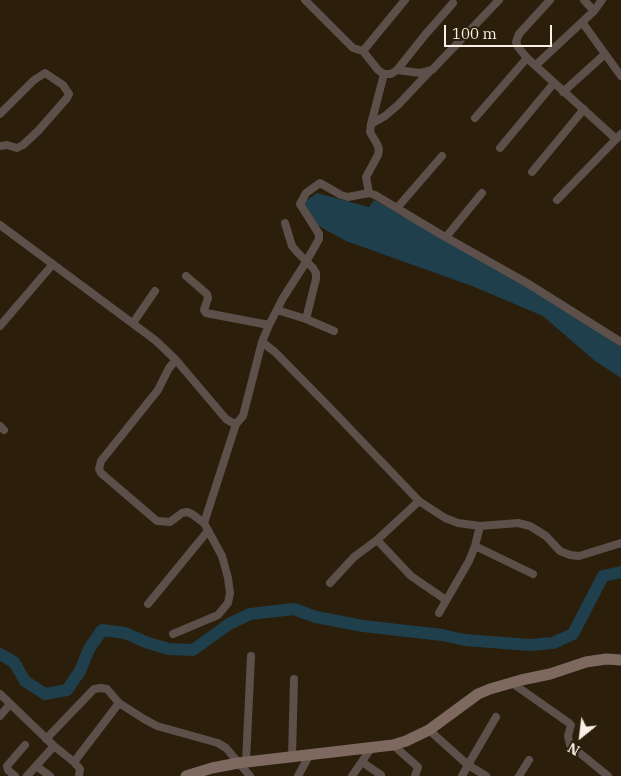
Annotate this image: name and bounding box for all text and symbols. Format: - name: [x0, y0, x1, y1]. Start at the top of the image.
- scale bar: [446, 15, 554, 47]
- text: 100 m: [452, 24, 497, 43]
- north arrow: [556, 711, 606, 761]
- text: N: [565, 739, 583, 760]

